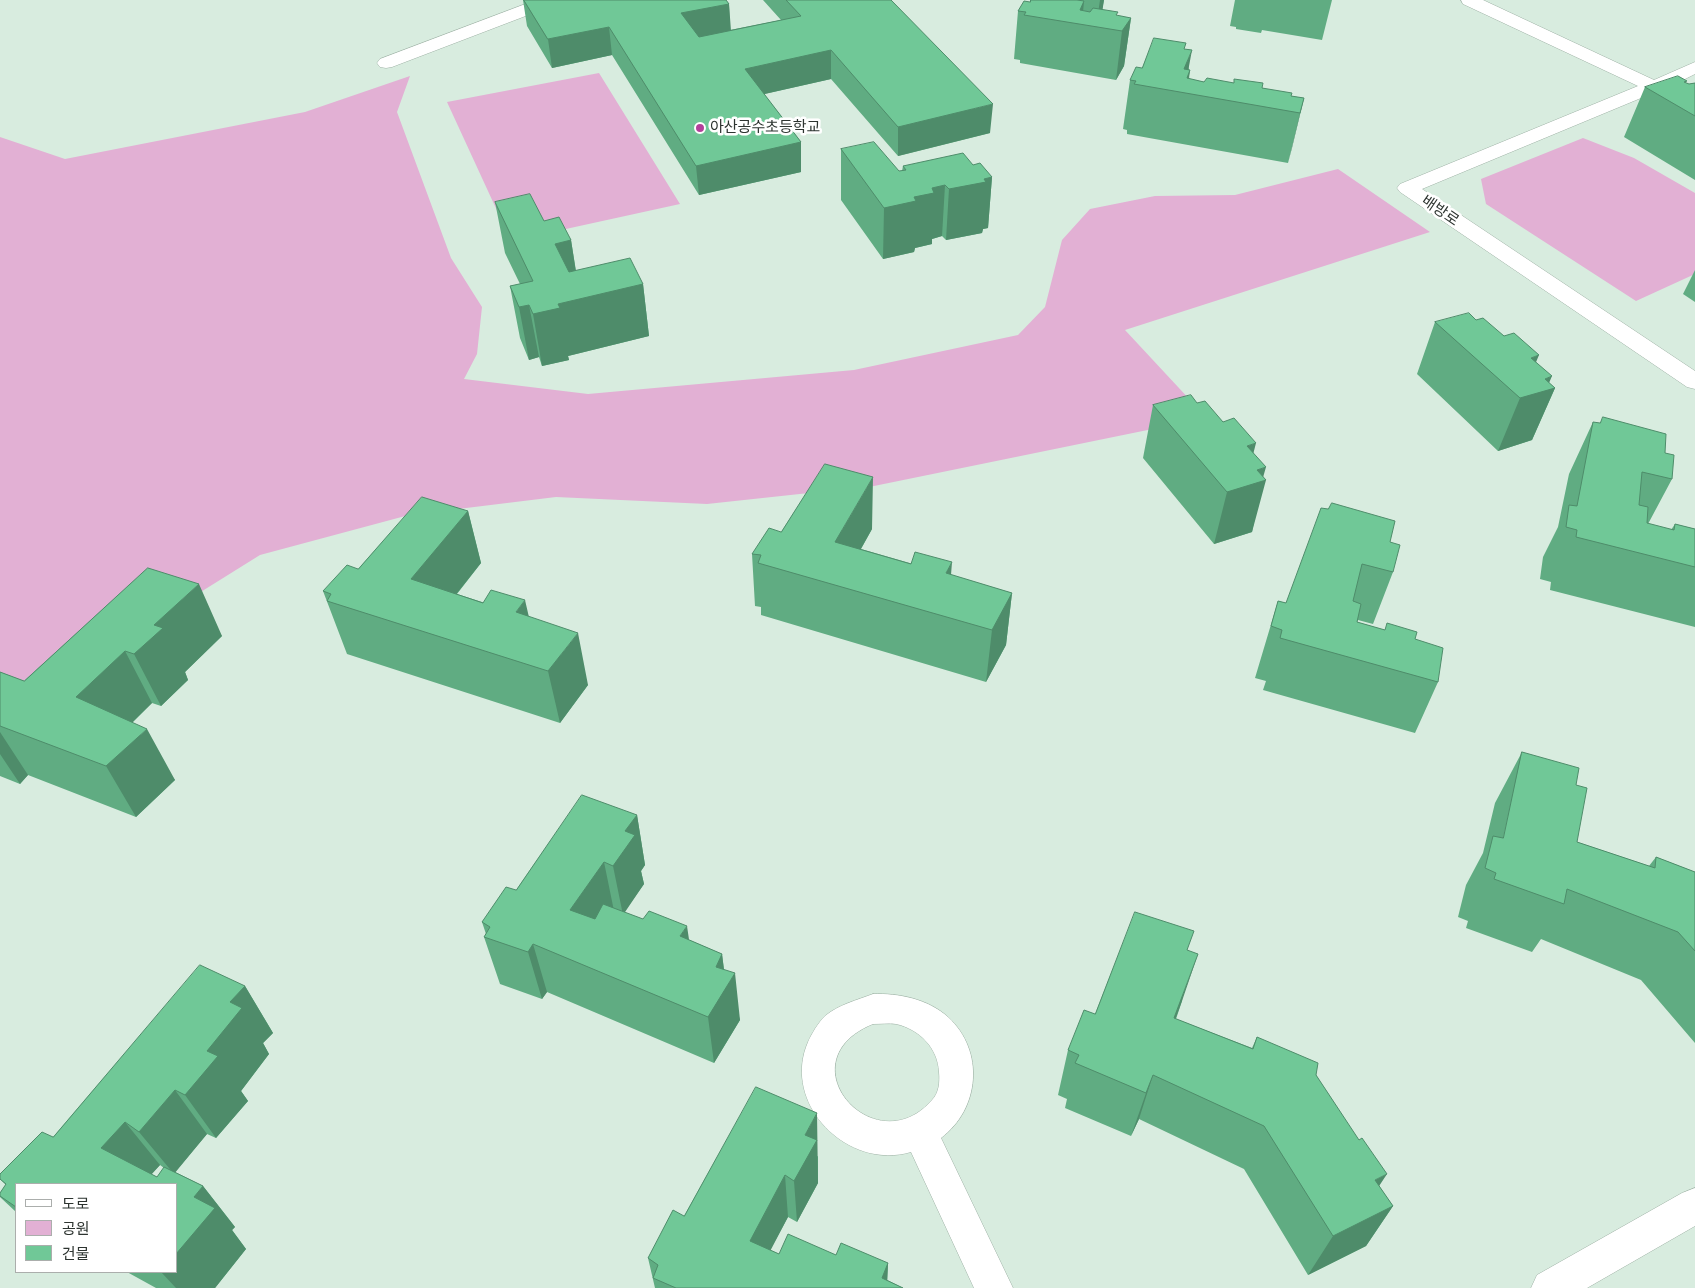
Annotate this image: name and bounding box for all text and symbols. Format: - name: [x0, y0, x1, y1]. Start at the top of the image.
- place label: 아산공수초등학교: [710, 119, 820, 137]
- marker: 아산공수초등학교: [694, 122, 706, 134]
- street label: 배방로: [1418, 192, 1462, 230]
- legend: [15, 1183, 178, 1273]
- text: 도로: [62, 1193, 90, 1213]
- text: 공원: [62, 1218, 90, 1238]
- text: 건물: [62, 1243, 90, 1263]

